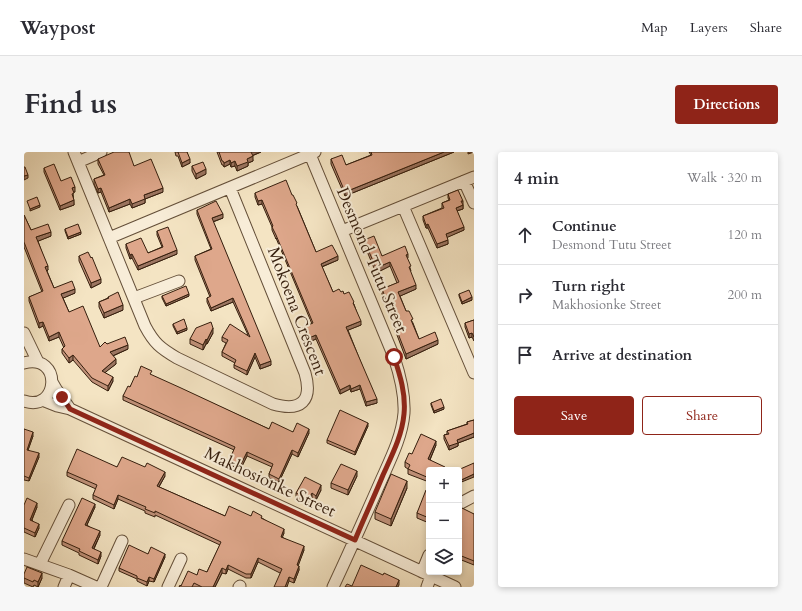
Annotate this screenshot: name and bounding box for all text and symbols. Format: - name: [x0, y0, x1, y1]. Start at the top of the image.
- text: Waypost: [20, 15, 95, 41]
- text: Map: [641, 18, 668, 37]
- text: Layers: [690, 18, 728, 37]
- text: Share: [750, 18, 782, 37]
- text: Find us: [24, 85, 117, 123]
- button: Directions: [675, 85, 778, 124]
- text: 4 min: [514, 167, 559, 190]
- text: Walk · 320 m: [687, 169, 762, 187]
- street label: Desmond Tutu Street: [331, 184, 413, 337]
- text: Continue: [552, 216, 617, 236]
- icon: ahead: [514, 224, 536, 246]
- text: 120 m: [728, 226, 762, 244]
- text: Desmond Tutu Street: [552, 236, 671, 254]
- street label: Mokoena Crescent: [262, 243, 332, 379]
- text: Turn right: [552, 276, 625, 296]
- icon: right: [514, 284, 536, 306]
- text: 200 m: [728, 286, 762, 304]
- text: Makhosionke Street: [552, 296, 661, 314]
- icon: arrive: [514, 344, 536, 366]
- text: Arrive at destination: [552, 345, 692, 365]
- route start: [385, 348, 403, 366]
- route end: [53, 388, 71, 406]
- button: Save: [514, 396, 634, 435]
- button: Share: [642, 396, 762, 435]
- street label: Makhosionke Street: [201, 441, 340, 523]
- map controls: [426, 467, 462, 575]
- button: +: [426, 467, 462, 503]
- button: −: [426, 503, 462, 539]
- button: layers: [426, 539, 462, 575]

